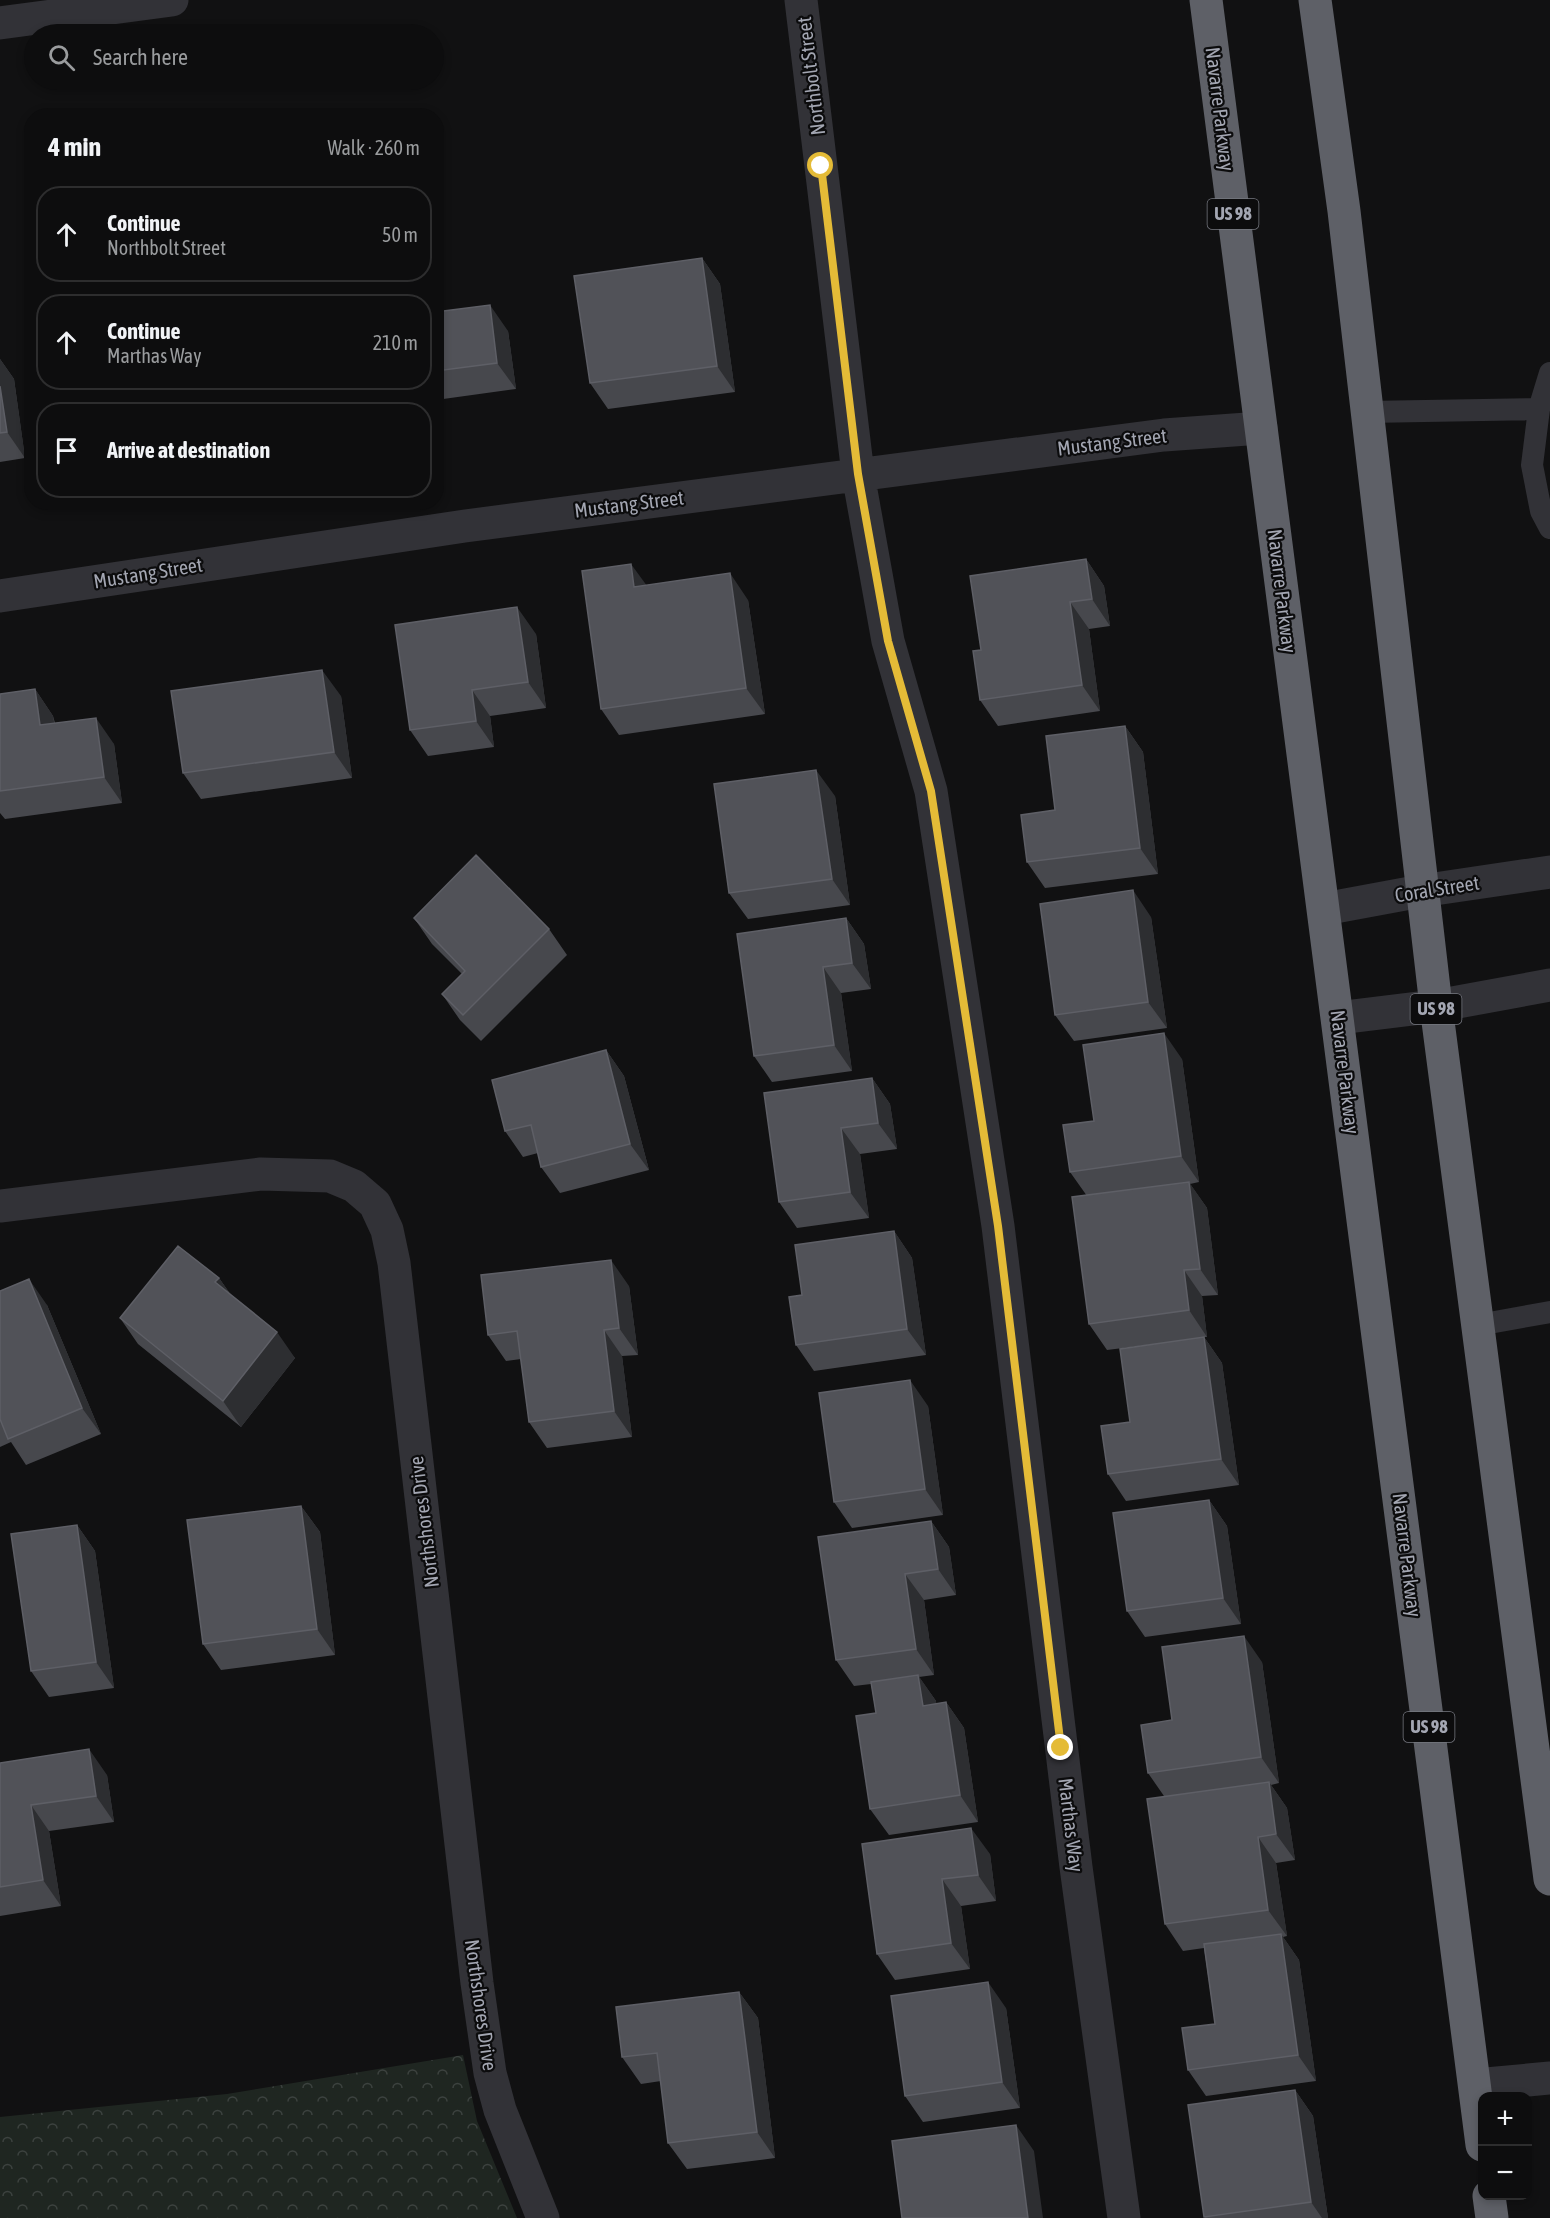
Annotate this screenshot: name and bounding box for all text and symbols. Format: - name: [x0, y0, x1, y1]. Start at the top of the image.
- street label: Northbolt Street: [792, 15, 829, 136]
- search box: [24, 24, 444, 90]
- icon: search: [45, 41, 78, 74]
- text: Search here: [93, 44, 188, 70]
- street label: Navarre Parkway: [1201, 46, 1240, 172]
- text: 4 min: [48, 132, 101, 162]
- text: Walk · 260 m: [328, 136, 420, 159]
- route start: [807, 152, 833, 178]
- road number: US 98: [1208, 199, 1258, 229]
- text: Continue: [107, 210, 181, 236]
- icon: ahead: [50, 218, 83, 251]
- text: 50 m: [382, 223, 418, 246]
- text: Northbolt Street: [107, 236, 226, 259]
- text: Continue: [107, 318, 181, 344]
- icon: ahead: [50, 326, 83, 359]
- text: 210 m: [373, 331, 418, 354]
- text: Marthas Way: [107, 344, 201, 367]
- street label: Mustang Street: [1056, 423, 1168, 460]
- icon: arrive: [50, 434, 83, 467]
- text: Arrive at destination: [107, 437, 270, 463]
- street label: Mustang Street: [573, 485, 685, 522]
- street label: Navarre Parkway: [1263, 528, 1302, 654]
- street label: Mustang Street: [92, 552, 204, 592]
- street label: Coral Street: [1393, 870, 1481, 907]
- road number: US 98: [1410, 994, 1462, 1024]
- street label: Navarre Parkway: [1326, 1009, 1365, 1135]
- street label: Northshores Drive: [404, 1455, 443, 1589]
- street label: Navarre Parkway: [1388, 1492, 1427, 1618]
- road number: US 98: [1404, 1712, 1454, 1742]
- route end: [1047, 1734, 1073, 1760]
- street label: Marthas Way: [1054, 1777, 1089, 1873]
- street label: Northshores Drive: [461, 1938, 502, 2072]
- map controls: [1478, 2092, 1532, 2200]
- button: +: [1478, 2092, 1532, 2146]
- button: −: [1478, 2146, 1532, 2200]

